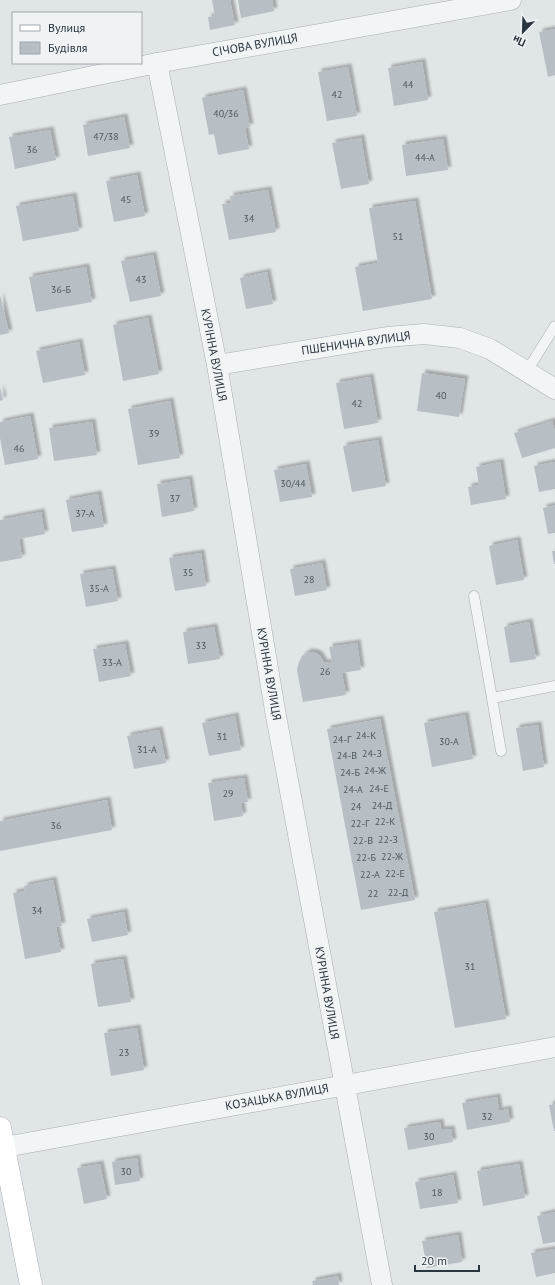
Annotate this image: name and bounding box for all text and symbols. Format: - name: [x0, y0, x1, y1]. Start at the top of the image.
- legend: [12, 12, 142, 64]
- north arrow: [503, 12, 543, 52]
- text: Вулиця: [48, 20, 85, 35]
- street label: СІЧОВА ВУЛИЦЯ: [211, 30, 299, 59]
- text: Пн: [510, 32, 528, 50]
- text: Будівля: [48, 40, 87, 55]
- house number: 44: [403, 78, 414, 91]
- house number: 42: [332, 88, 342, 101]
- house number: 40/36: [213, 107, 239, 120]
- house number: 47/38: [93, 130, 119, 143]
- house number: 36: [27, 143, 37, 156]
- house number: 44-А: [415, 151, 435, 164]
- house number: 45: [121, 193, 131, 206]
- house number: 34: [244, 212, 255, 225]
- house number: 51: [393, 230, 403, 243]
- house number: 43: [136, 273, 146, 286]
- house number: 36-Б: [51, 283, 71, 296]
- street label: КУРІННА ВУЛИЦЯ: [198, 307, 231, 402]
- street label: ПШЕНИЧНА ВУЛИЦЯ: [300, 327, 412, 358]
- house number: 40: [436, 389, 447, 402]
- house number: 42: [352, 397, 362, 410]
- house number: 39: [149, 427, 159, 440]
- house number: 46: [14, 442, 24, 455]
- house number: 30/44: [280, 477, 306, 490]
- house number: 37: [170, 492, 180, 505]
- house number: 37-А: [75, 507, 95, 520]
- house number: 35: [183, 566, 193, 579]
- house number: 28: [304, 573, 314, 586]
- house number: 35-А: [89, 582, 109, 595]
- street label: КУРІННА ВУЛИЦЯ: [254, 626, 285, 722]
- house number: 33: [196, 639, 206, 652]
- house number: 33-А: [102, 656, 122, 669]
- house number: 26: [320, 665, 330, 678]
- house number: 24-К: [356, 729, 376, 742]
- house number: 31: [217, 730, 227, 743]
- house number: 24-Г: [333, 733, 352, 746]
- house number: 30-А: [439, 735, 459, 748]
- house number: 31-А: [137, 743, 157, 756]
- house number: 24-З: [362, 747, 382, 760]
- house number: 24-В: [337, 749, 357, 762]
- house number: 24-Ж: [364, 764, 387, 777]
- house number: 24-Б: [340, 766, 361, 779]
- house number: 24-Е: [369, 782, 389, 795]
- house number: 24-А: [343, 783, 363, 796]
- house number: 29: [223, 787, 233, 800]
- house number: 24-Д: [372, 799, 393, 812]
- house number: 24: [351, 800, 362, 813]
- house number: 22-К: [375, 815, 395, 828]
- house number: 22-Г: [351, 817, 370, 830]
- house number: 36: [51, 819, 61, 832]
- house number: 22-З: [378, 833, 398, 846]
- house number: 22-В: [353, 834, 373, 847]
- house number: 22-Ж: [381, 850, 404, 863]
- house number: 22-Б: [356, 851, 377, 864]
- house number: 22-Е: [385, 867, 405, 880]
- house number: 22-А: [360, 868, 380, 881]
- house number: 22-Д: [388, 886, 409, 899]
- house number: 22: [368, 887, 378, 900]
- house number: 34: [32, 904, 43, 917]
- street label: КУРІННА ВУЛИЦЯ: [312, 945, 343, 1041]
- house number: 31: [465, 960, 475, 973]
- house number: 23: [119, 1046, 129, 1059]
- street label: КОЗАЦЬКА ВУЛИЦЯ: [224, 1080, 330, 1113]
- house number: 32: [482, 1110, 492, 1123]
- house number: 30: [424, 1130, 435, 1143]
- house number: 30: [121, 1165, 132, 1178]
- house number: 18: [432, 1186, 442, 1199]
- scale bar: [415, 1247, 479, 1273]
- text: 20 m: [421, 1253, 447, 1268]

